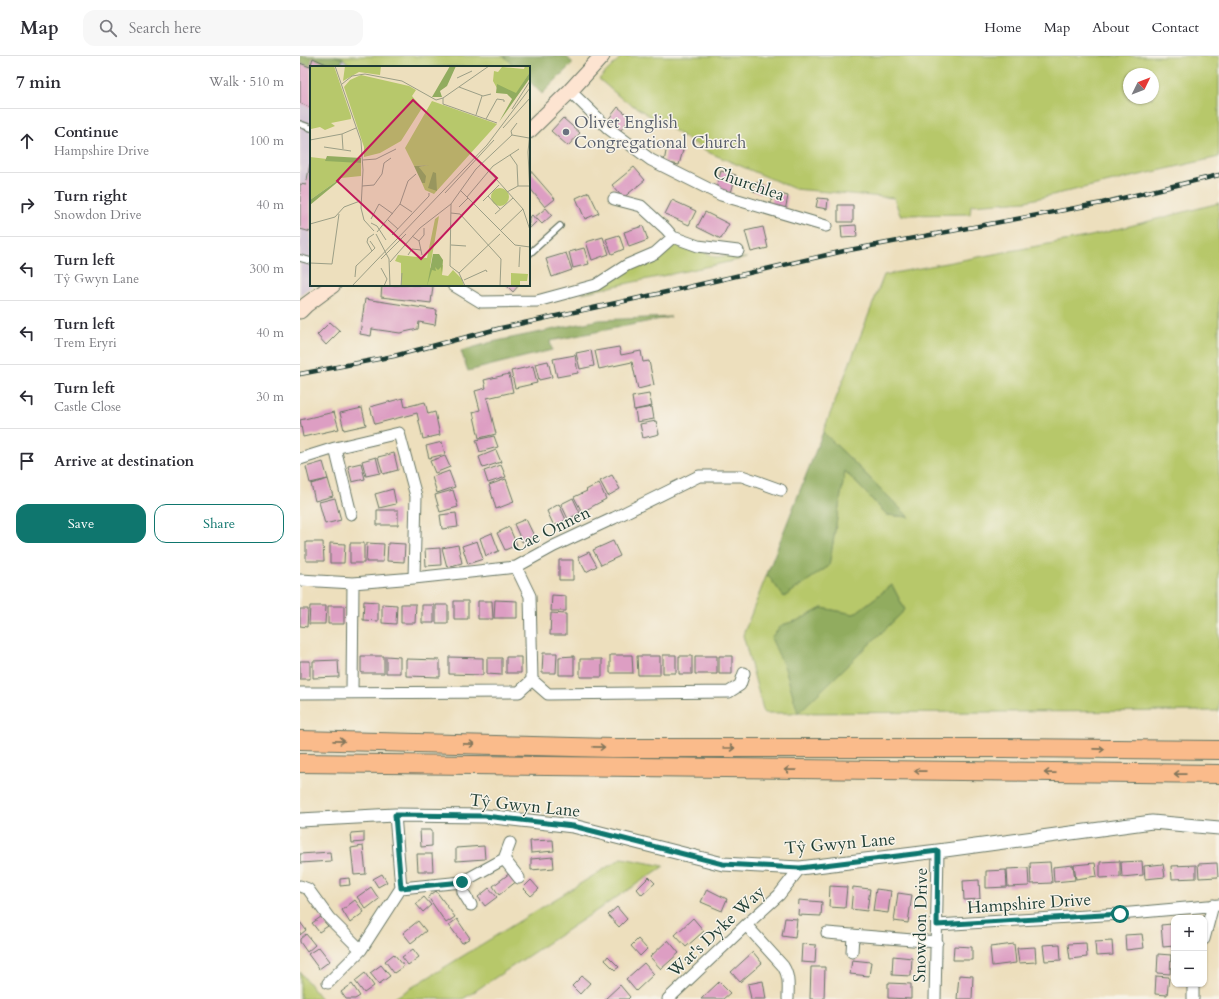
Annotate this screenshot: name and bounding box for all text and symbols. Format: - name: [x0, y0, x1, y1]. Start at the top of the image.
- search box: [83, 10, 363, 46]
- text: Map: [20, 15, 59, 41]
- icon: search: [97, 17, 119, 39]
- text: Search here: [129, 18, 201, 38]
- text: Home: [984, 18, 1022, 37]
- text: Map: [1044, 18, 1070, 37]
- text: About: [1092, 18, 1129, 37]
- text: Contact: [1151, 18, 1199, 37]
- inset map: [310, 66, 530, 286]
- north arrow: [1123, 68, 1159, 104]
- text: 7 min: [16, 71, 61, 94]
- text: Walk · 510 m: [209, 73, 284, 91]
- place label: Olivet English Congregational Church: [574, 111, 747, 154]
- text: Continue: [54, 122, 119, 142]
- marker: Olivet English Congregational Church: [561, 127, 571, 137]
- icon: ahead: [16, 130, 38, 152]
- text: 100 m: [250, 132, 284, 150]
- text: Hampshire Drive: [54, 142, 149, 160]
- street label: Churchlea: [710, 160, 788, 207]
- text: Turn right: [54, 186, 127, 206]
- icon: right: [16, 194, 38, 216]
- text: 40 m: [256, 196, 284, 214]
- text: Snowdon Drive: [54, 206, 142, 224]
- text: Turn left: [54, 250, 115, 270]
- icon: left: [16, 258, 38, 280]
- text: 300 m: [250, 260, 284, 278]
- text: Tŷ Gwyn Lane: [54, 270, 139, 288]
- text: Turn left: [54, 314, 115, 334]
- icon: left: [16, 322, 38, 344]
- text: 40 m: [256, 324, 284, 342]
- text: Trem Eryri: [54, 334, 117, 352]
- text: Turn left: [54, 378, 115, 398]
- icon: left: [16, 386, 38, 408]
- text: 30 m: [256, 388, 284, 406]
- text: Castle Close: [54, 398, 121, 416]
- icon: arrive: [16, 450, 38, 472]
- text: Arrive at destination: [54, 451, 194, 471]
- street label: Cae Onnen: [508, 501, 594, 558]
- button: Save: [16, 504, 146, 543]
- button: Share: [154, 504, 284, 543]
- one-way arrow: [332, 737, 345, 744]
- one-way arrow: [462, 740, 475, 748]
- one-way arrow: [592, 743, 605, 751]
- one-way arrow: [722, 744, 735, 752]
- one-way arrow: [1092, 745, 1105, 753]
- one-way arrow: [784, 766, 797, 774]
- one-way arrow: [914, 767, 927, 775]
- one-way arrow: [1044, 769, 1057, 777]
- one-way arrow: [1174, 770, 1187, 778]
- street label: Tŷ Gwyn Lane: [468, 788, 582, 823]
- street label: Tŷ Gwyn Lane: [784, 827, 897, 860]
- street label: Snowdon Drive: [908, 868, 933, 982]
- route end: [453, 873, 471, 891]
- street label: Wat's Dyke Way: [662, 880, 770, 983]
- street label: Hampshire Drive: [966, 888, 1092, 919]
- route start: [1111, 905, 1129, 923]
- map controls: [1171, 915, 1207, 987]
- button: +: [1171, 915, 1207, 951]
- button: −: [1171, 951, 1207, 987]

